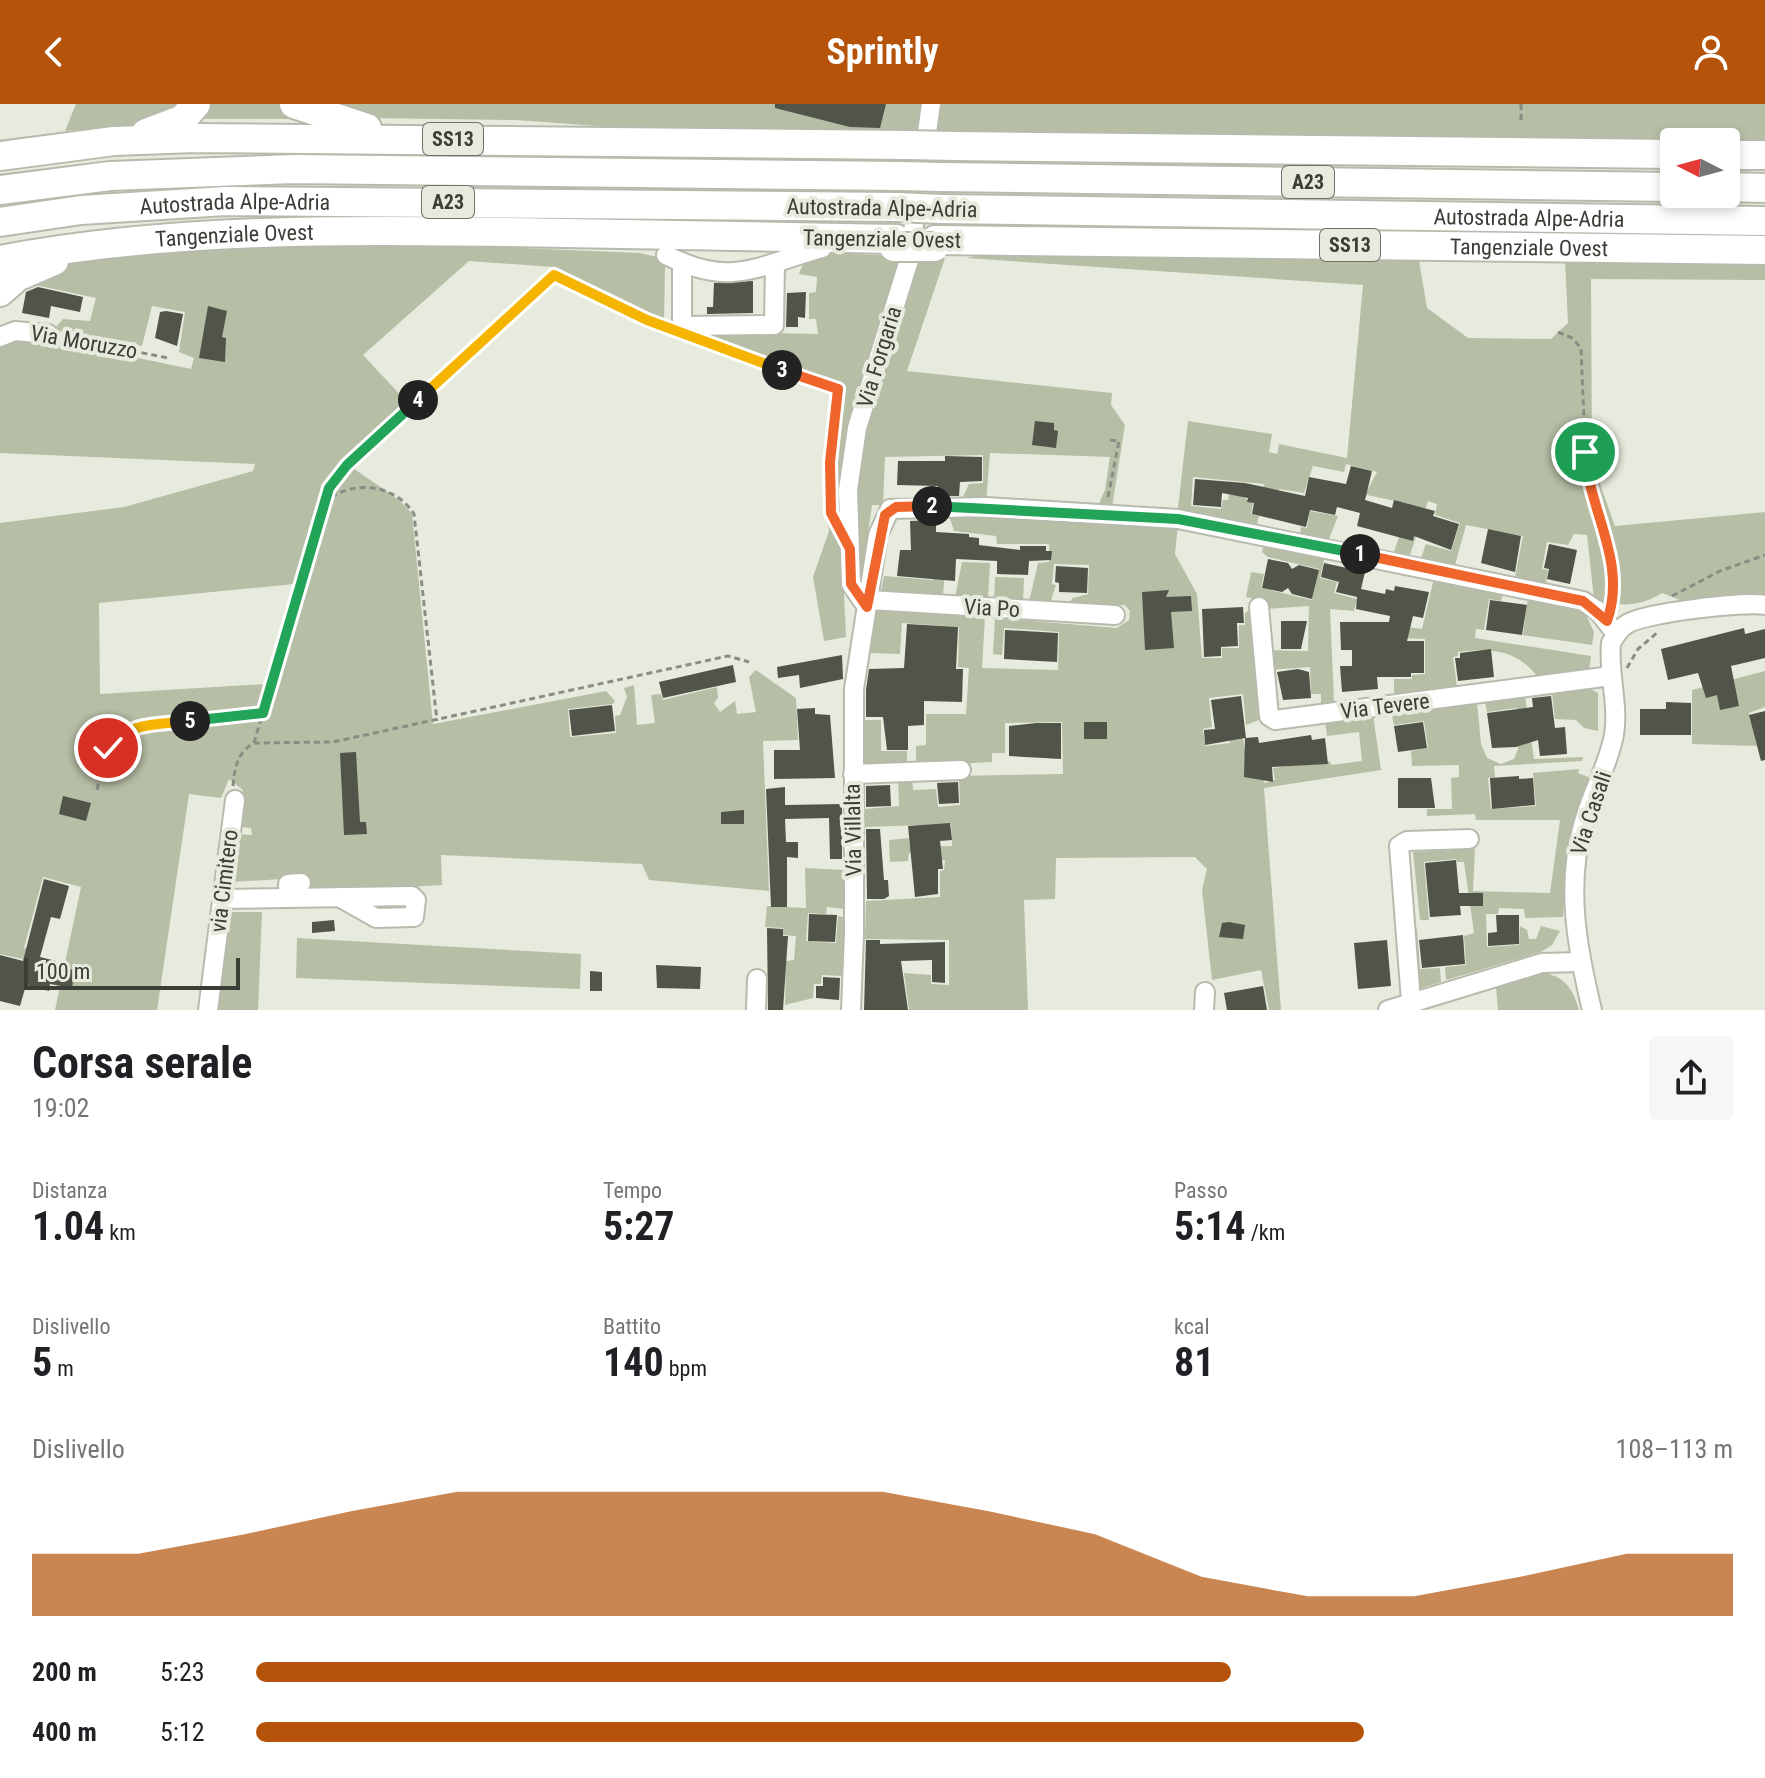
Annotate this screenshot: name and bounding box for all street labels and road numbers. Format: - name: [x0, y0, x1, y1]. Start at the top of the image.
- road number: SS13: [423, 123, 483, 155]
- road number: A23: [1282, 166, 1334, 198]
- road number: A23: [422, 186, 474, 218]
- street label: Autostrada Alpe-Adria: [139, 188, 330, 219]
- street label: Autostrada Alpe-Adria: [786, 194, 978, 222]
- street label: Autostrada Alpe-Adria: [1433, 204, 1625, 231]
- street label: Tangenziale Ovest: [154, 219, 314, 252]
- street label: Tangenziale Ovest: [803, 225, 961, 253]
- road number: SS13: [1320, 229, 1380, 261]
- street label: Tangenziale Ovest: [1450, 234, 1608, 261]
- street label: Via Forgaria: [852, 303, 906, 411]
- street label: Via Moruzzo: [29, 320, 139, 364]
- street label: Via Po: [963, 594, 1021, 622]
- street label: Via Tevere: [1339, 688, 1431, 724]
- street label: Via Casali: [1566, 768, 1616, 858]
- street label: Via Villalta: [840, 783, 866, 877]
- street label: via Cimitero: [205, 828, 243, 934]

